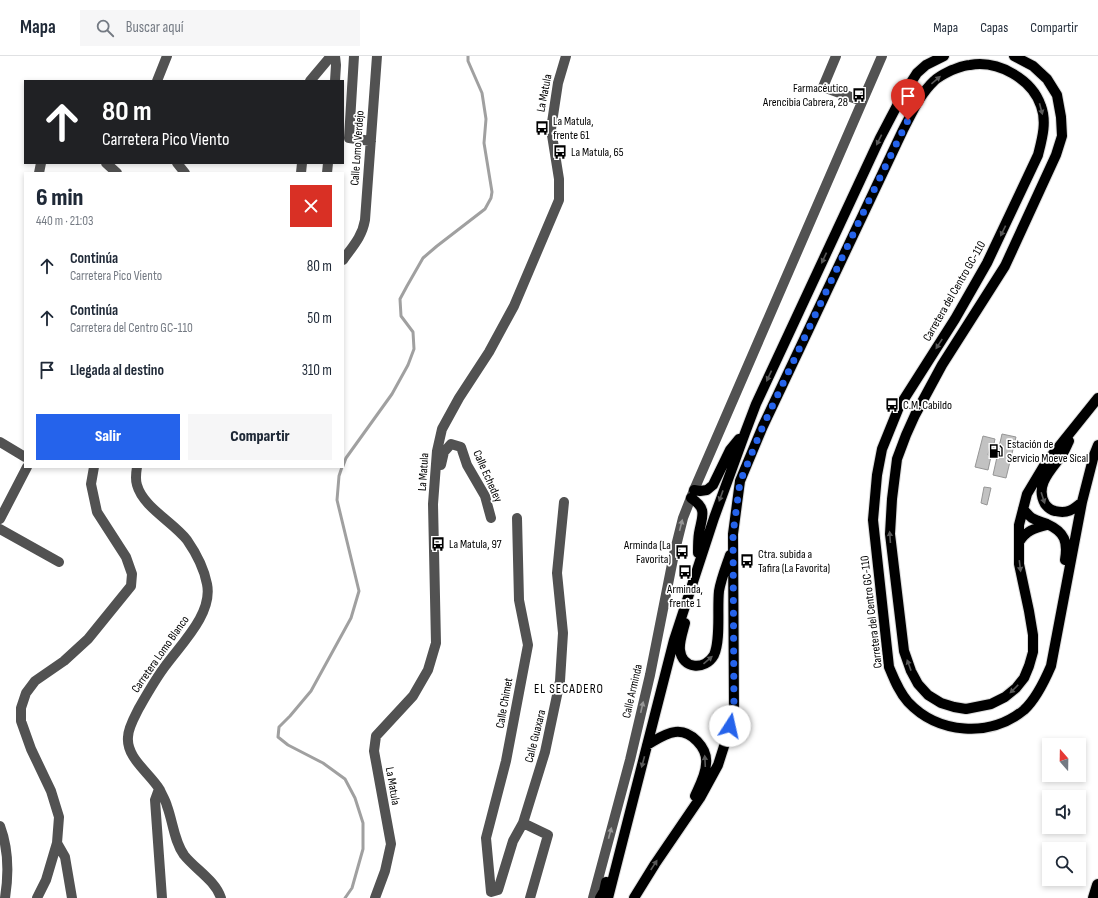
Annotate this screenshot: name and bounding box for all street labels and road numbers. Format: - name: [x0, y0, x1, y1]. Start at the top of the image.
- street label: La Matula: [533, 73, 556, 113]
- street label: Calle Lomo Verdejo: [347, 110, 368, 186]
- street label: Carretera del Centro GC-110: [920, 238, 989, 344]
- street label: Calle Echedey: [469, 448, 506, 505]
- street label: La Matula: [415, 452, 432, 492]
- street label: Carretera del Centro GC-110: [857, 555, 886, 669]
- street label: Carretera Lomo Blanco: [128, 613, 193, 696]
- street label: Calle Arminda: [619, 662, 646, 720]
- street label: Calle Chimet: [493, 676, 516, 729]
- street label: Calle Guaxara: [522, 708, 549, 764]
- street label: La Matula: [382, 766, 403, 807]

